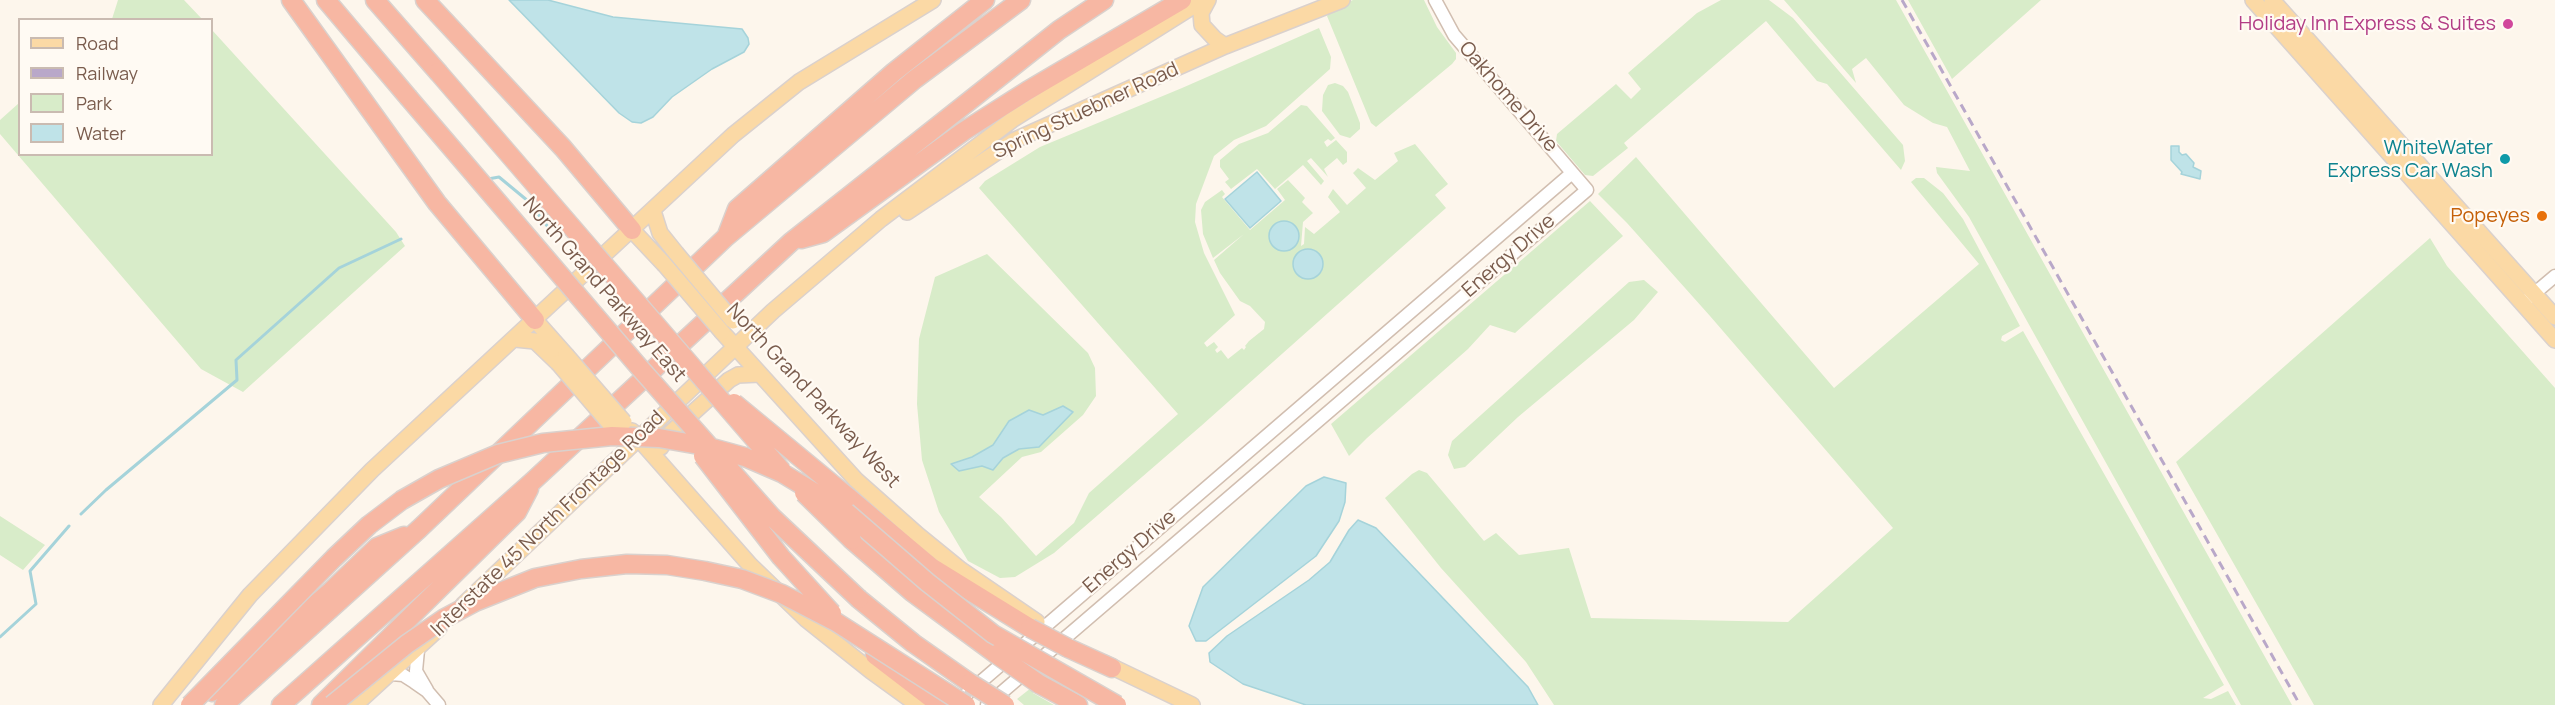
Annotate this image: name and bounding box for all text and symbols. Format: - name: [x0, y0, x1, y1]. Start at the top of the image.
- place label: Holiday Inn Express & Suites: [2239, 12, 2496, 36]
- marker: Holiday Inn Express & Suites: [2501, 17, 2515, 31]
- legend: [18, 18, 213, 156]
- text: Road: [76, 31, 119, 55]
- street label: Oakhome Drive: [1453, 37, 1563, 157]
- street label: Spring Stuebner Road: [990, 58, 1182, 164]
- text: Railway: [76, 61, 138, 85]
- text: Park: [76, 91, 112, 115]
- text: Water: [76, 121, 126, 145]
- place label: WhiteWater Express Car Wash: [2328, 136, 2493, 183]
- marker: WhiteWater Express Car Wash: [2498, 152, 2512, 166]
- street label: North Grand Parkway East: [517, 193, 691, 387]
- place label: Popeyes: [2450, 204, 2530, 228]
- street label: Energy Drive: [1458, 209, 1560, 303]
- marker: Popeyes: [2535, 209, 2549, 223]
- street label: North Grand Parkway West: [721, 299, 905, 493]
- street label: Interstate 45 North Frontage Road: [427, 406, 669, 642]
- street label: Energy Drive: [1079, 505, 1181, 599]

